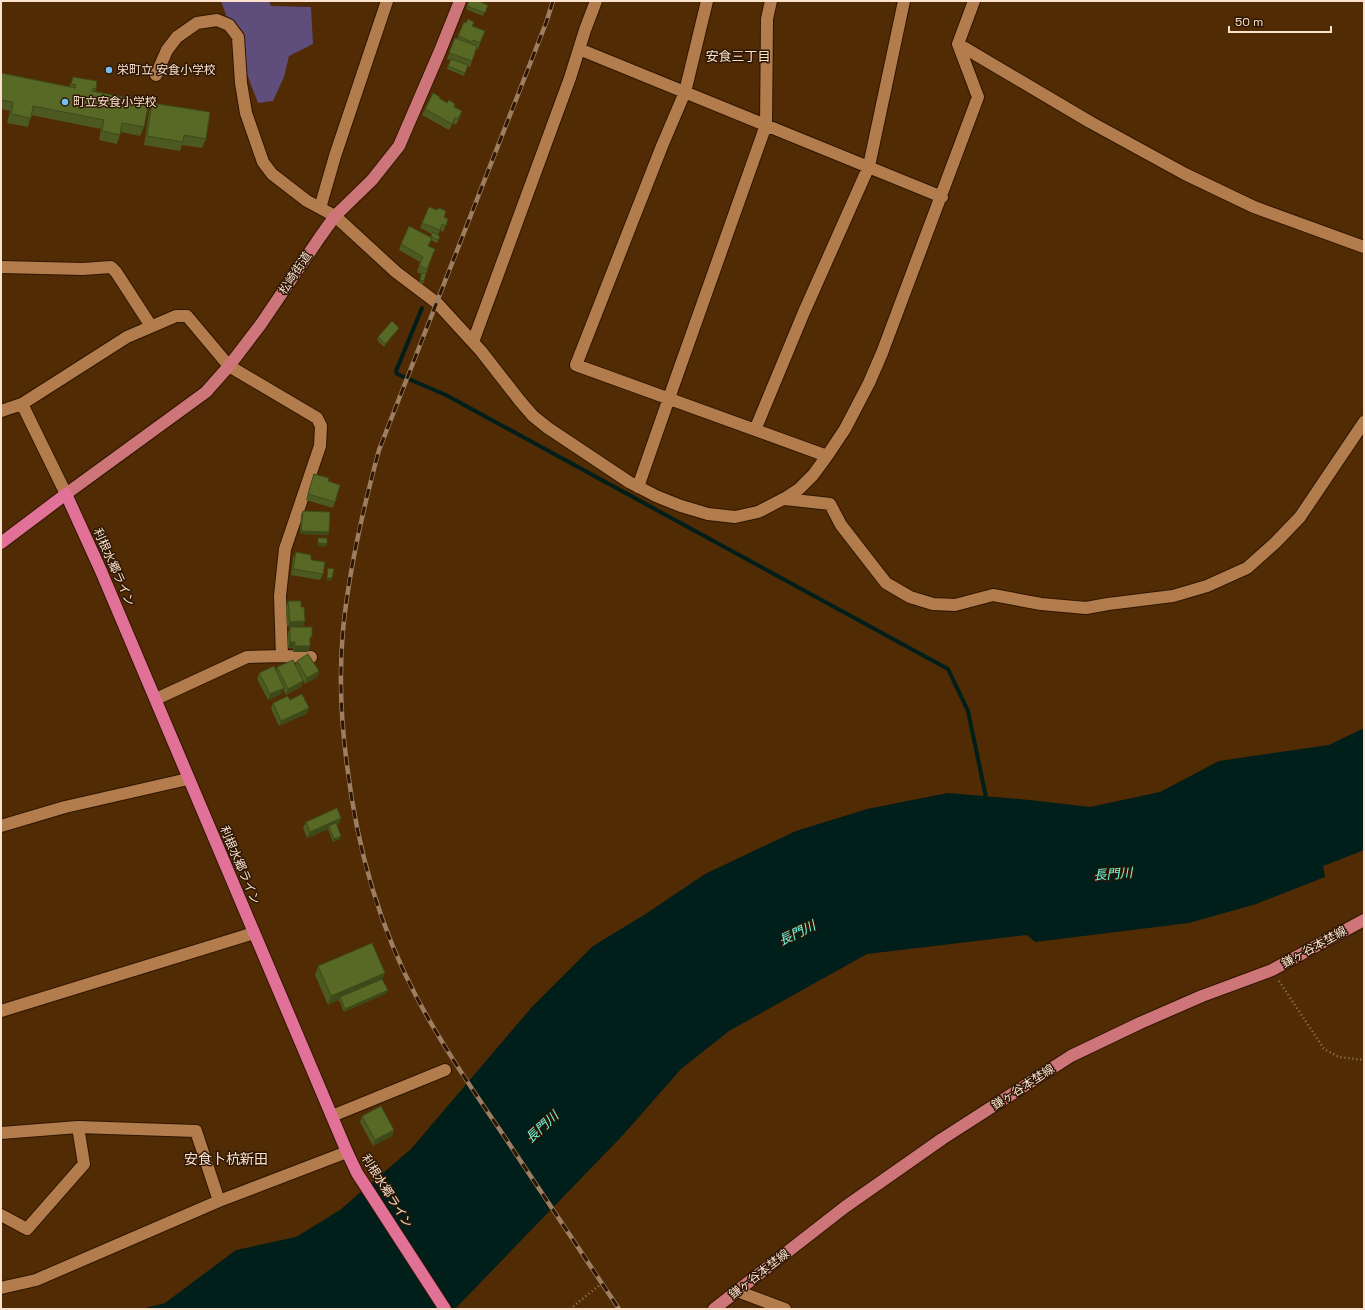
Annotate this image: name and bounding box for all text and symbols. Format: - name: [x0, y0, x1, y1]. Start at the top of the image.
- scale bar: [1229, 8, 1331, 34]
- text: 50 m: [1235, 14, 1263, 30]
- district label: 安食三丁目: [705, 48, 771, 65]
- place label: 栄町立 安食小学校: [117, 62, 216, 78]
- marker: 栄町立 安食小学校: [104, 65, 114, 75]
- place label: 町立安食小学校: [73, 94, 157, 110]
- marker: 町立安食小学校: [60, 97, 70, 107]
- street label: 松崎街道: [275, 249, 315, 297]
- street label: 利根水郷ライン: [90, 525, 138, 609]
- street label: 利根水郷ライン: [216, 823, 264, 907]
- water label: 長門川: [1093, 864, 1135, 884]
- water label: 長門川: [776, 916, 820, 949]
- street label: 鎌ヶ谷本埜線: [1279, 923, 1349, 971]
- street label: 鎌ヶ谷本埜線: [988, 1061, 1058, 1113]
- water label: 長門川: [522, 1106, 564, 1147]
- district label: 安食卜杭新田: [184, 1150, 268, 1168]
- street label: 利根水郷ライン: [358, 1151, 416, 1231]
- street label: 鎌ヶ谷本埜線: [726, 1246, 792, 1302]

